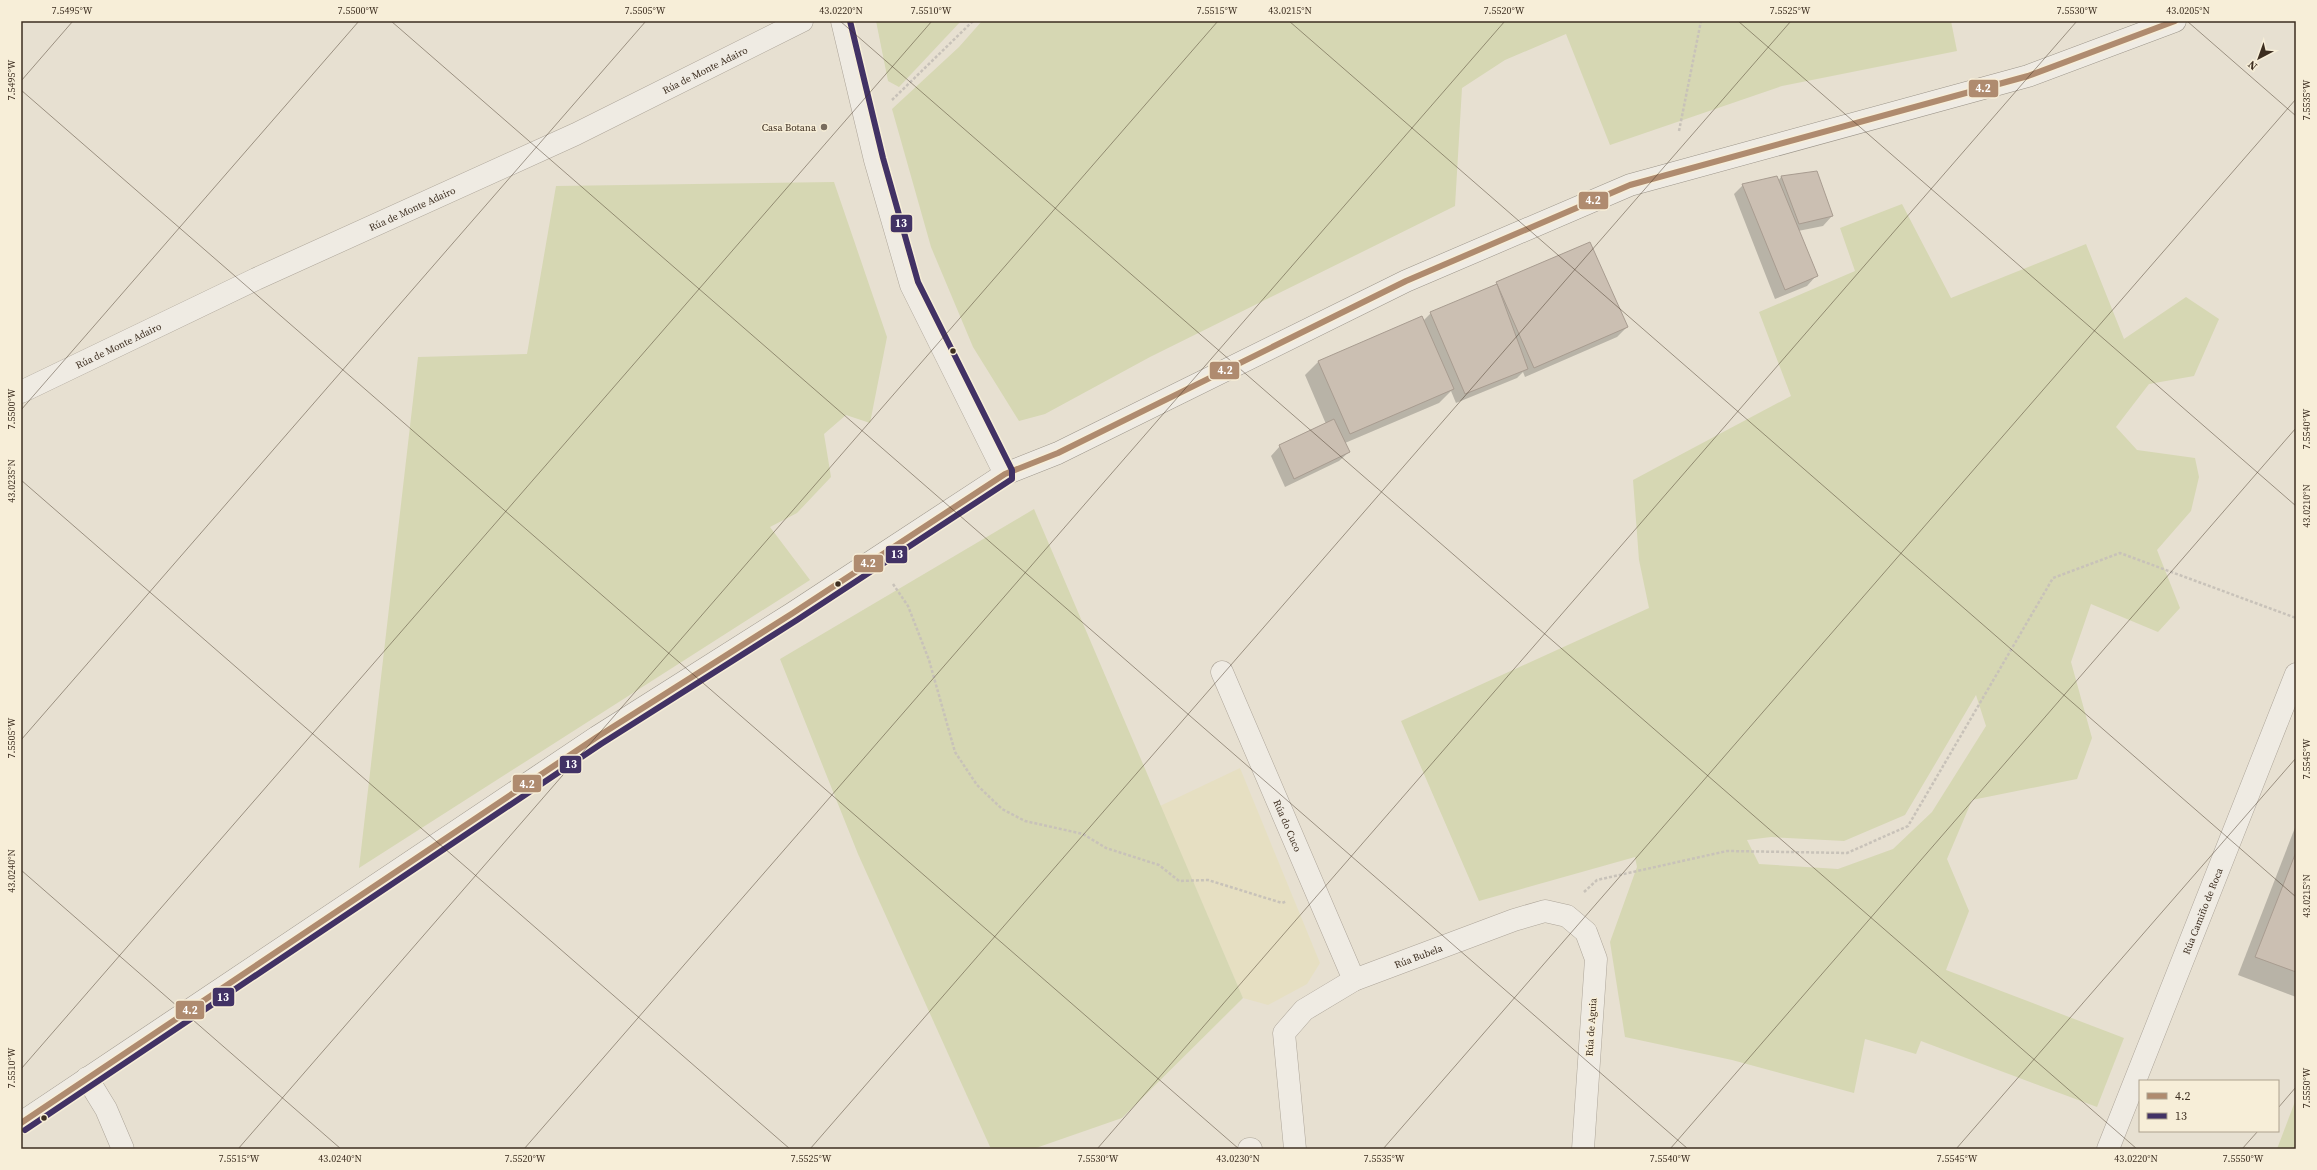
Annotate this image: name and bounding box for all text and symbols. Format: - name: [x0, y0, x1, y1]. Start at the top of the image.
- text: 7.5495°W: [52, 4, 93, 17]
- text: 7.5500°W: [338, 4, 379, 17]
- text: 7.5505°W: [625, 4, 666, 17]
- text: 43.0220°N: [819, 4, 863, 17]
- text: 7.5510°W: [911, 4, 952, 17]
- text: 7.5515°W: [1197, 4, 1238, 17]
- text: 43.0215°N: [1268, 4, 1312, 17]
- text: 7.5520°W: [1484, 4, 1525, 17]
- text: 7.5525°W: [1770, 4, 1811, 17]
- text: 7.5530°W: [2057, 4, 2098, 17]
- text: 43.0205°N: [2166, 4, 2210, 17]
- north arrow: [2239, 38, 2279, 78]
- street label: Rúa de Monte Adairo: [660, 43, 750, 96]
- text: N: [2245, 57, 2261, 73]
- text: 7.5495°W: [5, 59, 18, 100]
- line badge: 4.2: [1968, 79, 1999, 98]
- text: 7.5535°W: [2300, 79, 2313, 120]
- text: 4.2: [1975, 81, 1991, 96]
- place label: Casa Botana: [762, 121, 817, 134]
- marker: Casa Botana: [819, 122, 829, 132]
- street label: Rúa de Monte Adairo: [367, 183, 458, 234]
- line badge: 4.2: [1578, 191, 1609, 210]
- text: 4.2: [1585, 193, 1601, 208]
- line badge: 13: [890, 214, 913, 233]
- text: 13: [895, 216, 907, 231]
- street label: Rúa de Monte Adairo: [73, 319, 164, 371]
- unlabelled marker: [948, 346, 958, 356]
- line badge: 4.2: [1209, 361, 1240, 380]
- text: 4.2: [1217, 363, 1233, 378]
- text: 7.5500°W: [5, 388, 18, 429]
- text: 7.5540°W: [2300, 408, 2313, 449]
- text: 43.0235°N: [5, 459, 18, 503]
- text: 43.0210°N: [2300, 484, 2313, 528]
- line badge: 13: [885, 545, 908, 564]
- text: 13: [891, 547, 903, 562]
- line badge: 4.2: [853, 554, 884, 573]
- text: 4.2: [860, 556, 876, 571]
- unlabelled marker: [833, 579, 843, 589]
- text: 7.5505°W: [5, 717, 18, 758]
- text: 7.5545°W: [2300, 738, 2313, 779]
- line badge: 13: [559, 755, 582, 774]
- text: 13: [565, 757, 577, 772]
- line badge: 4.2: [512, 774, 542, 793]
- text: 4.2: [519, 777, 535, 792]
- street label: Rúa do Cuco: [1271, 797, 1305, 854]
- text: 43.0240°N: [5, 849, 18, 893]
- street label: Rúa Camiño de Roca: [2179, 865, 2226, 956]
- text: 43.0215°N: [2300, 874, 2313, 918]
- street label: Rúa Bubela: [1392, 941, 1445, 971]
- line badge: 13: [212, 987, 235, 1007]
- text: 13: [217, 990, 229, 1005]
- street label: Rúa de Aguia: [1582, 996, 1600, 1057]
- line badge: 4.2: [175, 1000, 205, 1020]
- text: 4.2: [182, 1003, 198, 1018]
- text: 7.5510°W: [5, 1047, 18, 1088]
- text: 7.5550°W: [2300, 1067, 2313, 1108]
- legend: [2139, 1080, 2279, 1132]
- text: 4.2: [2175, 1088, 2191, 1104]
- text: 13: [2175, 1108, 2187, 1124]
- unlabelled marker: [39, 1113, 49, 1123]
- text: 7.5515°W: [219, 1152, 260, 1165]
- text: 43.0240°N: [318, 1152, 362, 1165]
- text: 7.5520°W: [505, 1152, 546, 1165]
- text: 7.5525°W: [791, 1152, 832, 1165]
- text: 7.5530°W: [1078, 1152, 1119, 1165]
- text: 43.0230°N: [1216, 1152, 1260, 1165]
- text: 7.5535°W: [1364, 1152, 1405, 1165]
- text: 7.5540°W: [1650, 1152, 1691, 1165]
- text: 7.5545°W: [1937, 1152, 1978, 1165]
- text: 43.0220°N: [2114, 1152, 2158, 1165]
- text: 7.5550°W: [2223, 1152, 2264, 1165]

